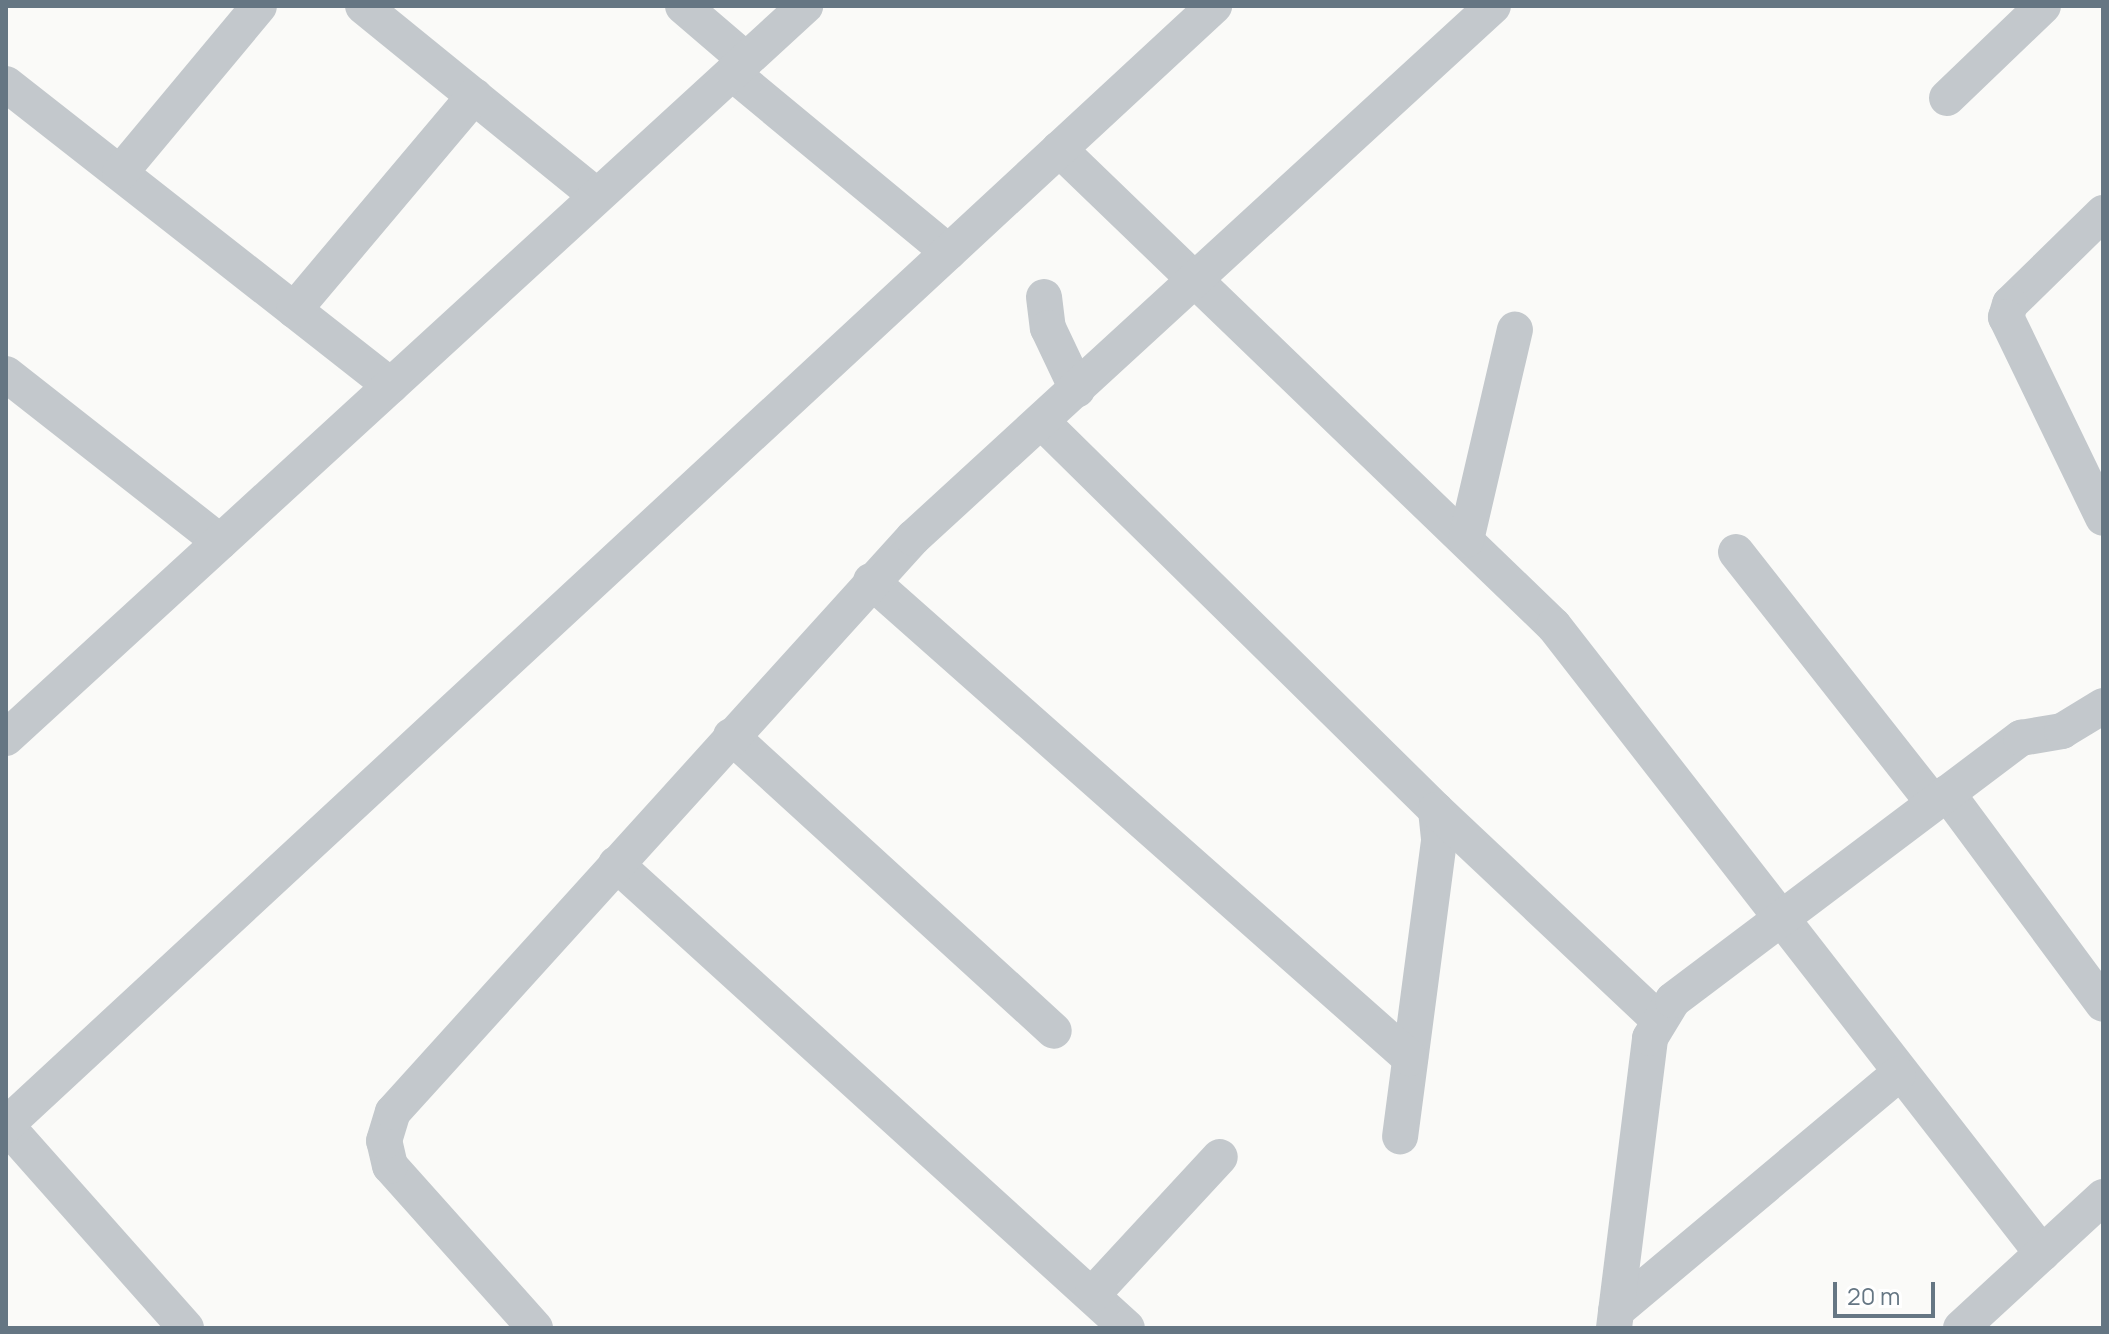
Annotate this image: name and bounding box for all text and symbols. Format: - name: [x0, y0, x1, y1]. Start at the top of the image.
- scale bar: [1837, 1266, 1939, 1316]
- text: 20 m: [1847, 1279, 1900, 1312]

